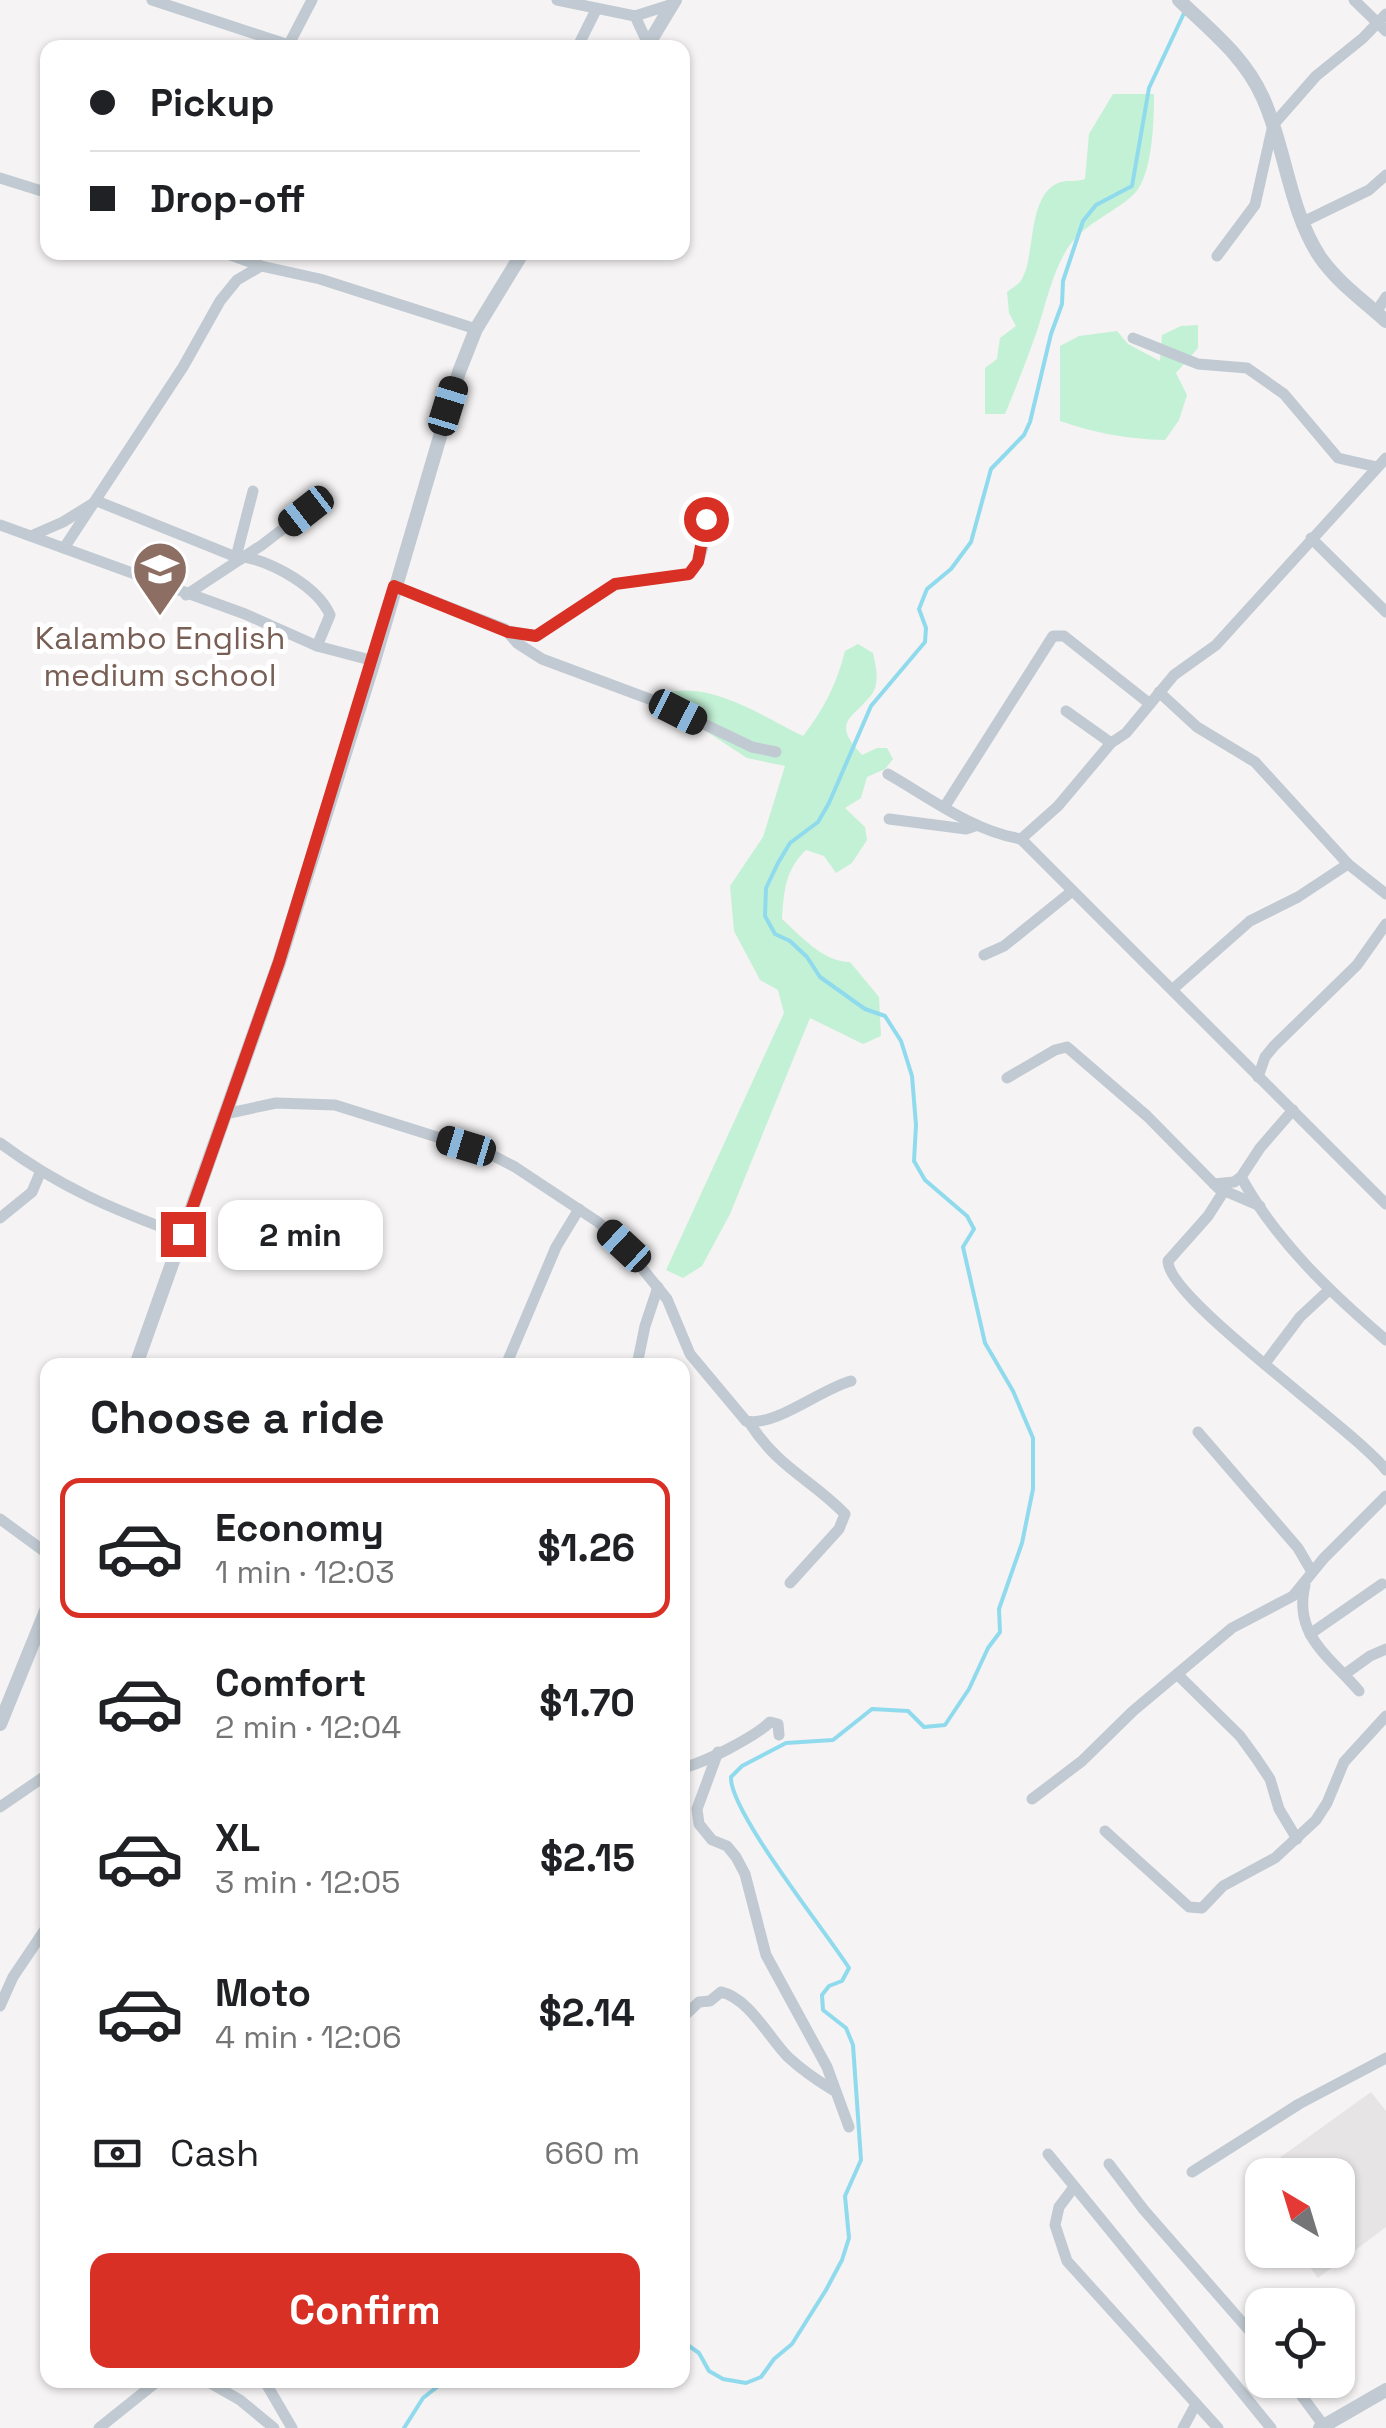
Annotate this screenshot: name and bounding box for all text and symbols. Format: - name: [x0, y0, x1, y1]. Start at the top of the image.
- text: Pickup: [150, 79, 274, 127]
- text: Drop-off: [150, 175, 305, 223]
- car: [425, 373, 471, 439]
- car: [273, 481, 339, 541]
- route start: [684, 497, 729, 542]
- school or university icon: Kalambo English medium school: [130, 539, 190, 618]
- place label: Kalambo English medium school: [35, 618, 285, 695]
- car: [644, 685, 712, 739]
- car: [433, 1123, 499, 1169]
- callout: 2 min: [218, 1199, 383, 1269]
- route end: [161, 1212, 206, 1257]
- text: 2 min: [259, 1215, 342, 1255]
- car: [592, 1215, 656, 1277]
- text: Choose a ride: [90, 1389, 385, 1446]
- icon: car: [95, 1503, 185, 1593]
- text: Economy: [215, 1504, 384, 1552]
- text: $1.26: [537, 1524, 635, 1572]
- text: 1 min · 12:03: [215, 1552, 395, 1592]
- icon: car: [95, 1658, 185, 1748]
- text: Comfort: [215, 1659, 366, 1707]
- text: $1.70: [539, 1679, 635, 1727]
- text: 2 min · 12:04: [215, 1707, 401, 1747]
- icon: car: [95, 1813, 185, 1903]
- text: XL: [215, 1814, 260, 1862]
- text: $2.15: [540, 1834, 635, 1882]
- text: 3 min · 12:05: [215, 1862, 400, 1902]
- icon: car: [95, 1968, 185, 2058]
- text: Moto: [215, 1969, 311, 2017]
- text: $2.14: [539, 1989, 635, 2037]
- text: 4 min · 12:06: [215, 2017, 402, 2057]
- icon: cash: [90, 2126, 145, 2181]
- text: Cash: [170, 2129, 259, 2177]
- text: 660 m: [545, 2133, 640, 2173]
- north arrow: [1245, 2158, 1355, 2268]
- map controls: [1245, 2158, 1355, 2398]
- button: Confirm: [90, 2253, 640, 2368]
- button: locate: [1245, 2288, 1355, 2398]

